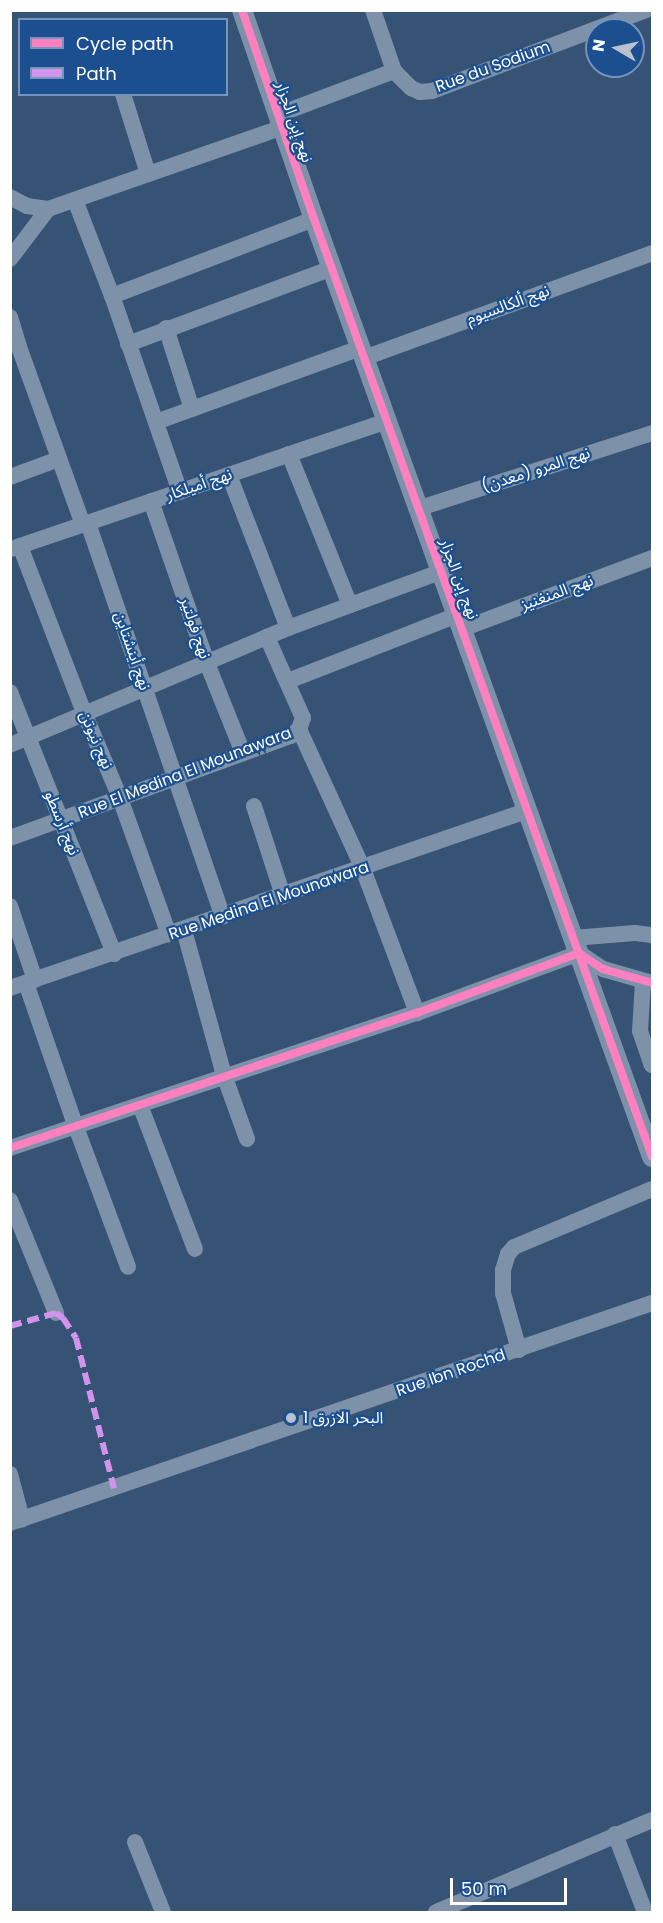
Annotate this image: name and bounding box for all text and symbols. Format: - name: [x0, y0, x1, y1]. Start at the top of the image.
- legend: [18, 18, 228, 96]
- north arrow: [585, 18, 645, 78]
- text: Cycle path: [76, 31, 174, 56]
- street label: Rue du Sodium: [433, 37, 553, 97]
- text: N: [586, 38, 611, 53]
- text: Path: [76, 61, 117, 86]
- street label: نهج إبن الجزار: [271, 79, 317, 165]
- street label: نهج ألكالسيوم: [464, 281, 552, 329]
- street label: نهج المرو (معدن): [479, 443, 593, 497]
- street label: نهج أميلكار: [163, 465, 235, 505]
- street label: نهج إبن الجزار: [435, 536, 483, 622]
- street label: نهج المنغنيز: [518, 571, 596, 615]
- street label: نهج فولتير: [175, 595, 215, 661]
- street label: نهج أينشتاين: [110, 609, 154, 693]
- street label: نهج نيوتن: [75, 708, 117, 772]
- street label: Rue El Medina El Mounawara: [76, 723, 294, 823]
- street label: نهج أرسطو: [40, 788, 84, 858]
- street label: Rue Medina El Mounawara: [166, 858, 372, 944]
- street label: Rue Ibn Rochd: [394, 1345, 508, 1401]
- place label: 1 البحر الازرق: [303, 1408, 383, 1428]
- marker: 1 البحر الازرق: [284, 1411, 298, 1425]
- scale bar: [453, 1866, 570, 1904]
- text: 50 m: [461, 1876, 507, 1901]

